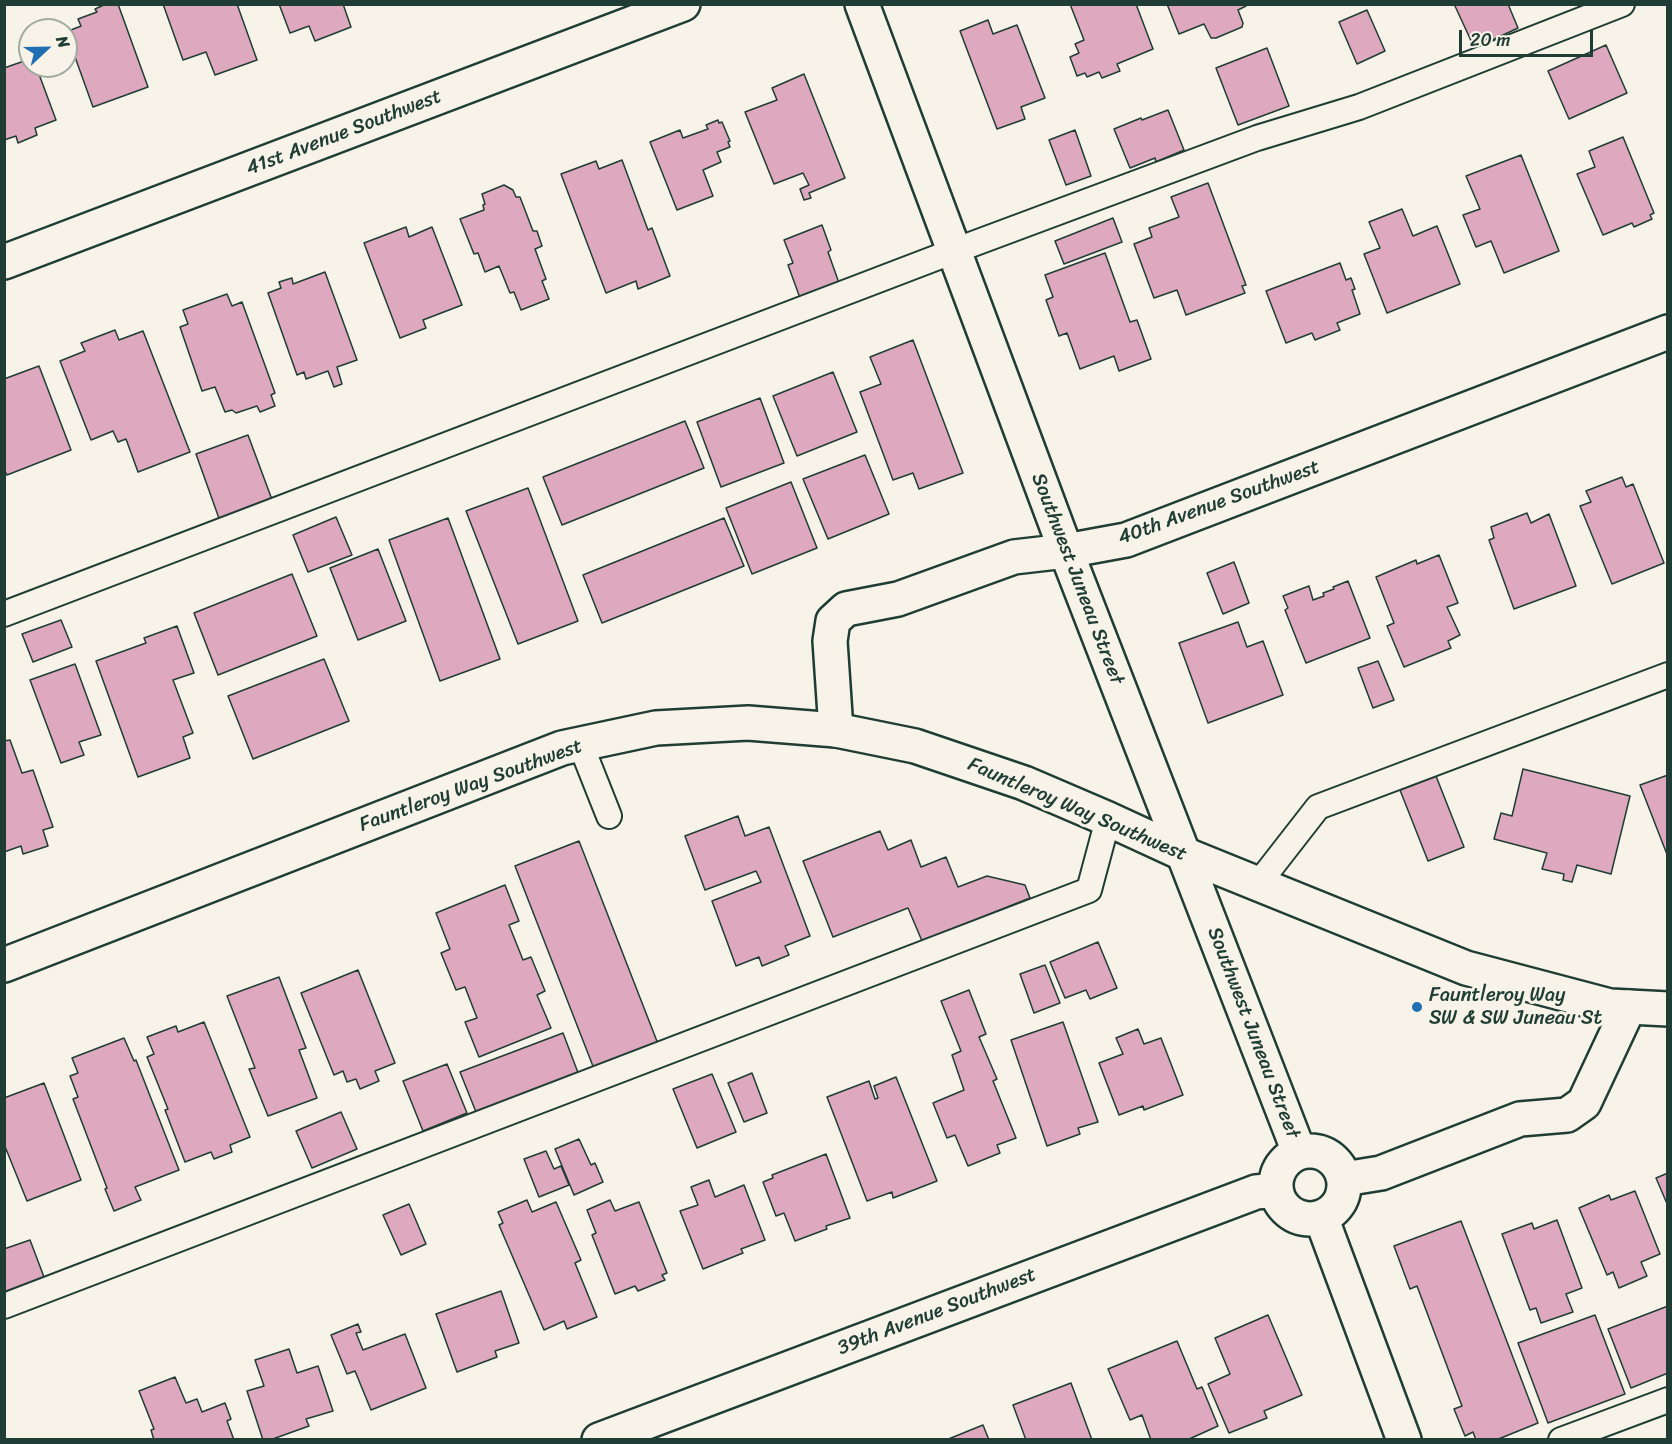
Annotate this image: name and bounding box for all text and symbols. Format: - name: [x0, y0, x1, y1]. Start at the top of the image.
- north arrow: [18, 18, 78, 78]
- scale bar: [1462, 18, 1596, 56]
- text: 20 m: [1470, 24, 1510, 56]
- text: N: [48, 31, 79, 52]
- street label: 41st Avenue Southwest: [243, 85, 445, 181]
- street label: 40th Avenue Southwest: [1115, 455, 1323, 551]
- street label: Southwest Juneau Street: [1026, 470, 1128, 688]
- street label: Fauntleroy Way Southwest: [356, 734, 586, 838]
- street label: Fauntleroy Way Southwest: [964, 753, 1190, 867]
- street label: Southwest Juneau Street: [1202, 924, 1304, 1142]
- place label: Fauntleroy Way SW & SW Juneau St: [1429, 984, 1602, 1031]
- marker: Fauntleroy Way SW & SW Juneau St: [1410, 1000, 1424, 1014]
- street label: 39th Avenue Southwest: [834, 1263, 1040, 1361]

